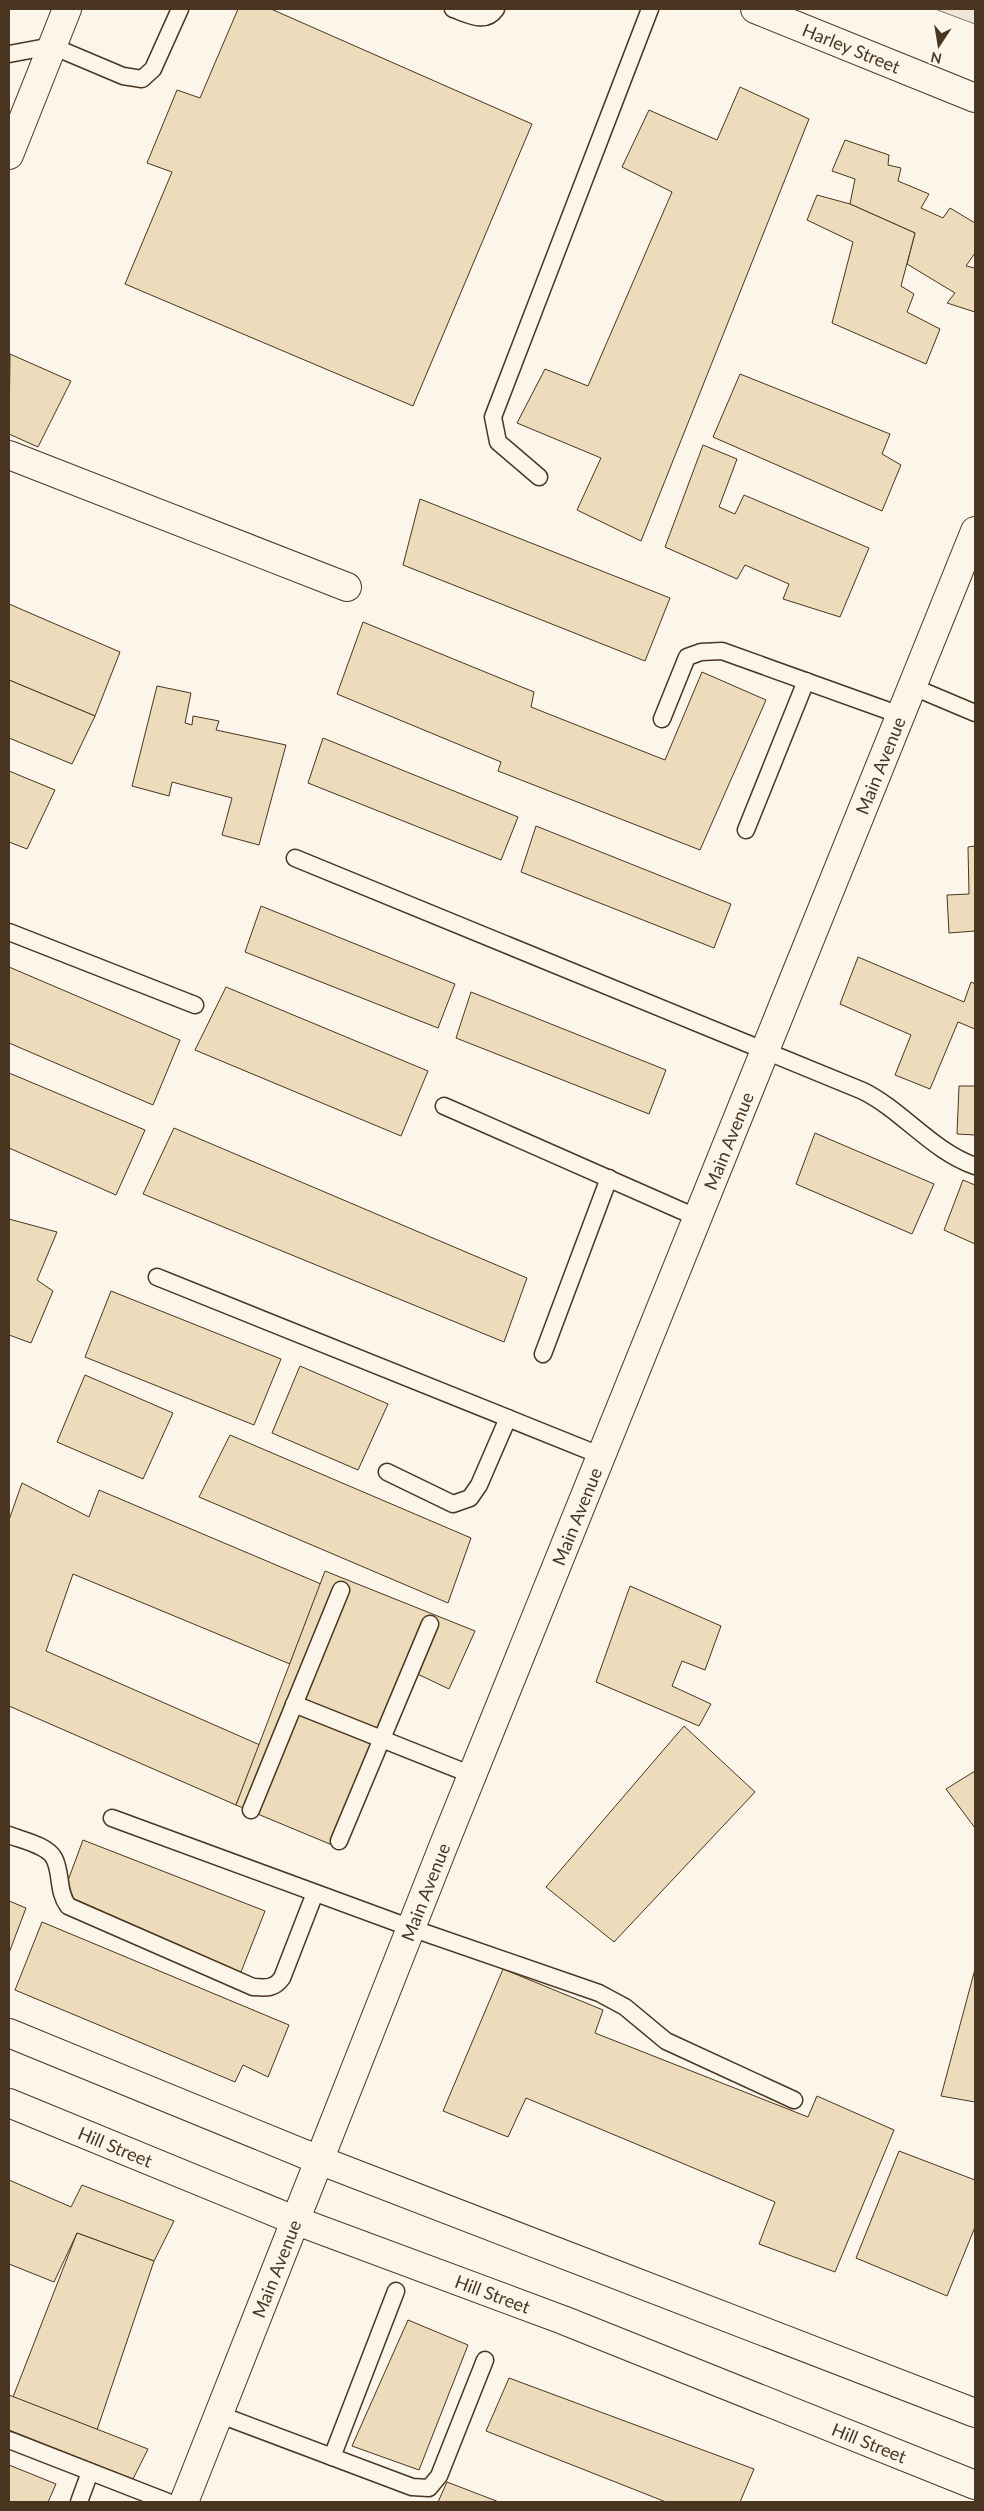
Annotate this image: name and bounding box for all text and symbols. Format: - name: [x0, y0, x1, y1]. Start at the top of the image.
- street label: Harley Street: [799, 18, 904, 78]
- north arrow: [914, 20, 964, 70]
- text: N: [929, 49, 943, 68]
- street label: Main Avenue: [851, 713, 910, 817]
- street label: Main Avenue: [699, 1089, 758, 1193]
- street label: Main Avenue: [547, 1464, 606, 1568]
- street label: Main Avenue: [396, 1840, 454, 1944]
- street label: Hill Street: [75, 2122, 156, 2172]
- street label: Main Avenue: [247, 2216, 306, 2321]
- street label: Hill Street: [452, 2270, 534, 2318]
- street label: Hill Street: [829, 2418, 910, 2468]

